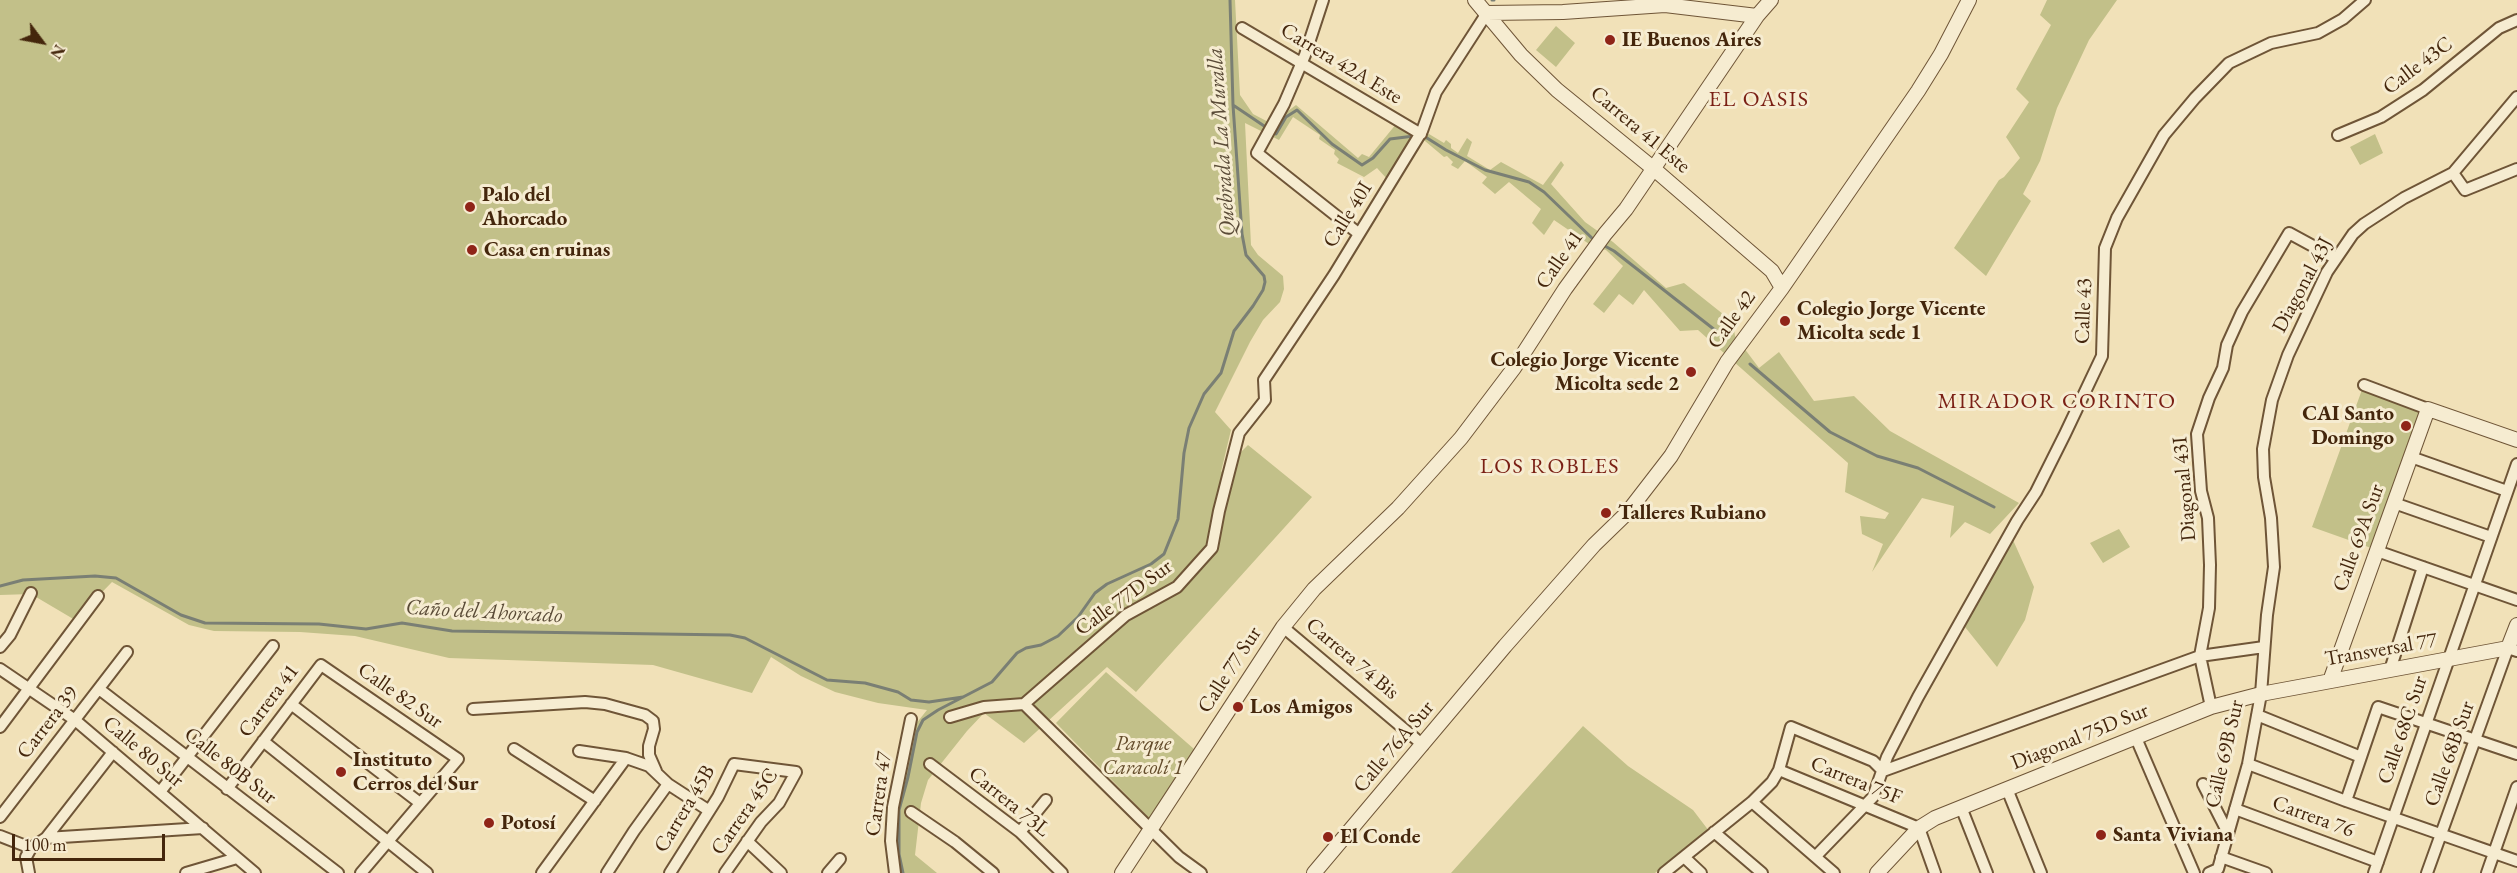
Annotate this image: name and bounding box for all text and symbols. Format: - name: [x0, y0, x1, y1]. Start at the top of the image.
- north arrow: [12, 12, 72, 72]
- street label: Carrera 42A Este: [1276, 18, 1406, 110]
- place label: IE Buenos Aires: [1622, 27, 1761, 53]
- street label: Calle 43C: [2378, 32, 2458, 100]
- marker: IE Buenos Aires: [1603, 33, 1617, 47]
- text: N: [45, 41, 70, 63]
- water label: Quebrada La Muralla: [1202, 47, 1242, 237]
- street label: Carrera 41 Este: [1585, 81, 1695, 179]
- district label: EL OASIS: [1709, 87, 1809, 113]
- street label: Calle 40I: [1318, 177, 1378, 253]
- place label: Palo del Ahorcado: [482, 182, 567, 232]
- marker: Palo del Ahorcado: [463, 200, 477, 214]
- street label: Calle 41: [1531, 226, 1589, 294]
- street label: Diagonal 43J: [2267, 233, 2339, 337]
- place label: Casa en ruinas: [484, 237, 610, 263]
- marker: Casa en ruinas: [465, 243, 479, 257]
- street label: Calle 43: [2070, 278, 2098, 344]
- street label: Calle 42: [1702, 286, 1762, 354]
- place label: Colegio Jorge Vicente Micolta sede 1: [1797, 296, 1986, 346]
- marker: Colegio Jorge Vicente Micolta sede 1: [1778, 314, 1792, 328]
- place label: Colegio Jorge Vicente Micolta sede 2: [1490, 347, 1679, 397]
- marker: Colegio Jorge Vicente Micolta sede 2: [1684, 365, 1698, 379]
- district label: MIRADOR CORINTO: [1937, 389, 2177, 415]
- place label: CAI Santo Domingo: [2302, 401, 2394, 451]
- marker: CAI Santo Domingo: [2399, 419, 2413, 433]
- street label: Diagonal 43I: [2168, 436, 2202, 542]
- district label: LOS ROBLES: [1480, 454, 1620, 480]
- street label: Calle 69A Sur: [2328, 481, 2390, 595]
- place label: Talleres Rubiano: [1618, 500, 1766, 526]
- marker: Talleres Rubiano: [1599, 506, 1613, 520]
- street label: Calle 77D Sur: [1071, 554, 1177, 642]
- water label: Caño del Ahorcado: [405, 595, 563, 629]
- street label: Carrera 74 Bis: [1300, 613, 1404, 705]
- street label: Calle 77 Sur: [1193, 622, 1267, 718]
- street label: Transversal 77: [2323, 628, 2439, 672]
- street label: Calle 82 Sur: [353, 658, 447, 734]
- street label: Carrera 41: [233, 659, 305, 743]
- street label: Calle 68C Sur: [2373, 673, 2433, 787]
- street label: Carrera 39: [12, 682, 84, 764]
- place label: Los Amigos: [1250, 694, 1352, 720]
- street label: Calle 76A Sur: [1348, 696, 1440, 798]
- street label: Calle 69B Sur: [2200, 697, 2250, 811]
- street label: Diagonal 75D Sur: [2008, 698, 2152, 776]
- street label: Calle 68B Sur: [2419, 698, 2481, 810]
- marker: Los Amigos: [1231, 700, 1245, 714]
- street label: Calle 80 Sur: [97, 711, 189, 793]
- street label: Calle 80B Sur: [179, 722, 281, 810]
- park label: Parque Caracolí 1: [1103, 731, 1183, 781]
- place label: Instituto Cerros del Sur: [353, 747, 479, 797]
- street label: Carrera 47: [861, 750, 897, 838]
- street label: Carrera 75F: [1807, 751, 1905, 811]
- street label: Carrera 45B: [649, 761, 721, 857]
- street label: Carrera 73L: [963, 762, 1055, 842]
- street label: Carrera 45C: [706, 764, 784, 860]
- marker: Instituto Cerros del Sur: [334, 765, 348, 779]
- street label: Carrera 76: [2269, 791, 2357, 843]
- place label: Potosí: [501, 810, 556, 836]
- marker: Potosí: [482, 816, 496, 830]
- scale bar: [15, 822, 168, 860]
- place label: Santa Viviana: [2113, 822, 2233, 848]
- place label: El Conde: [1340, 824, 1420, 850]
- marker: Santa Viviana: [2094, 828, 2108, 842]
- marker: El Conde: [1321, 830, 1335, 844]
- text: 100 m: [23, 833, 67, 856]

